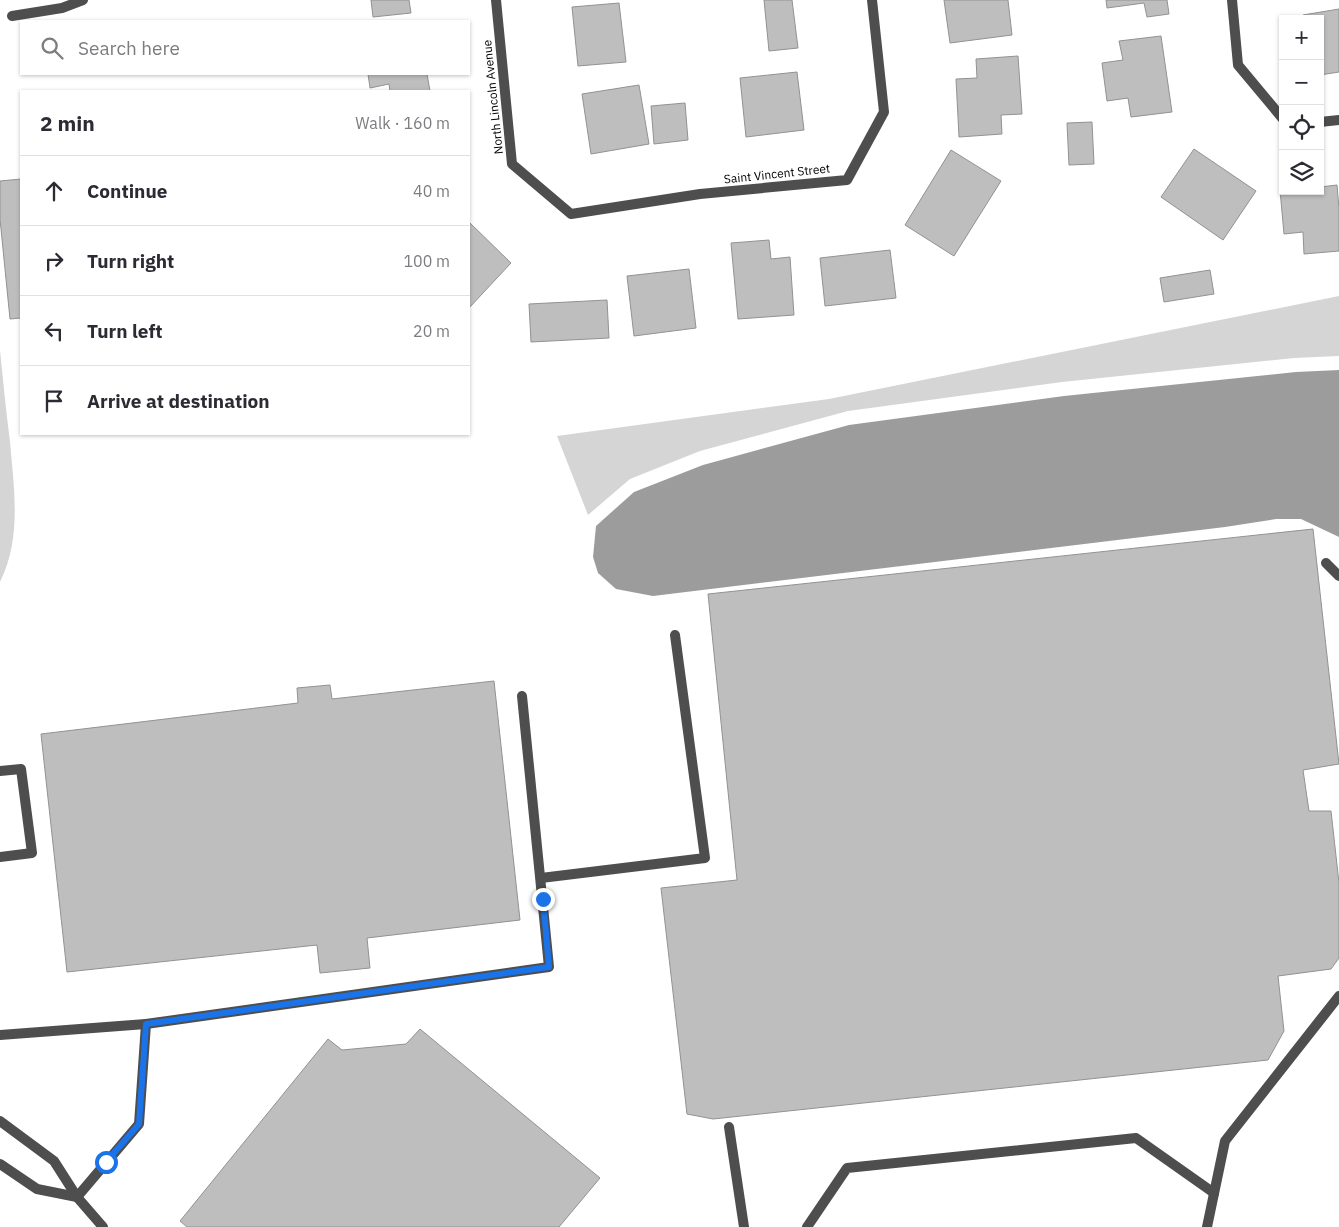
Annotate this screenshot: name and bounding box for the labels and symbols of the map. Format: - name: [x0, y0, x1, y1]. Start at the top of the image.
- street label: North Lincoln Avenue: [479, 39, 506, 155]
- street label: Saint Vincent Street: [723, 160, 831, 187]
- route end: [532, 888, 555, 911]
- route start: [95, 1151, 118, 1174]

